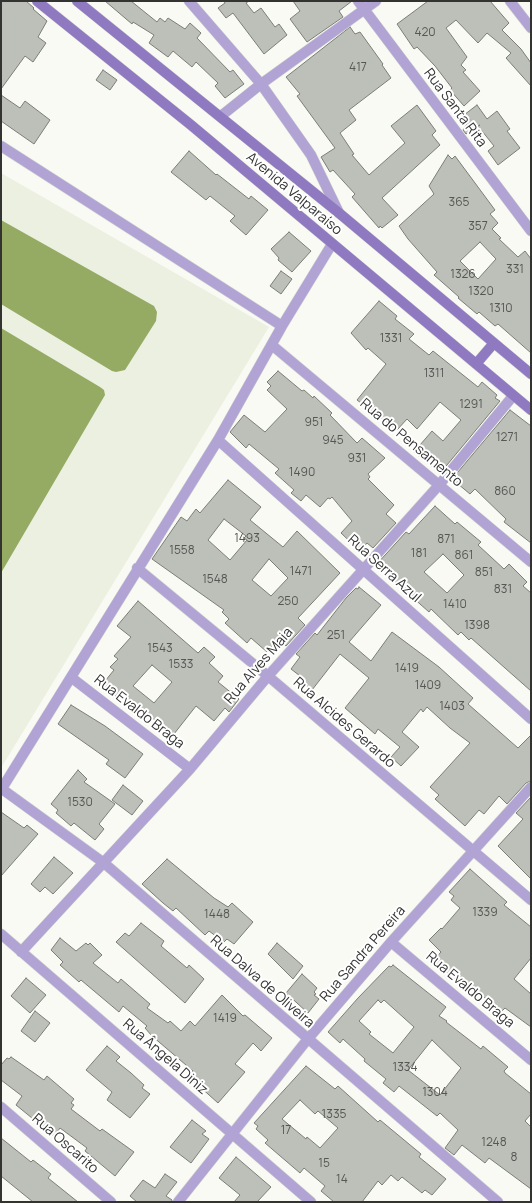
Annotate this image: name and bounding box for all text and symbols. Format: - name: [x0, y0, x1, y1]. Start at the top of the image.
- house number: 420: [414, 26, 436, 40]
- house number: 417: [349, 61, 367, 75]
- street label: Rua Santa Rita: [420, 65, 490, 151]
- street label: Avenida Valparaíso: [243, 149, 345, 239]
- house number: 365: [448, 196, 470, 210]
- house number: 357: [468, 220, 488, 234]
- house number: 331: [506, 263, 524, 277]
- house number: 1326: [450, 268, 476, 282]
- house number: 1320: [468, 285, 494, 299]
- house number: 1310: [489, 302, 513, 316]
- house number: 1331: [380, 332, 402, 346]
- house number: 1311: [424, 367, 444, 381]
- street label: Rua do Pensamento: [356, 395, 466, 491]
- house number: 1291: [459, 398, 483, 412]
- house number: 951: [304, 416, 324, 430]
- house number: 1271: [496, 431, 518, 445]
- house number: 945: [322, 434, 344, 448]
- house number: 931: [348, 452, 366, 466]
- house number: 1490: [289, 466, 315, 480]
- house number: 860: [494, 485, 516, 499]
- house number: 1493: [234, 532, 260, 546]
- street label: Rua Serra Azul: [344, 532, 424, 606]
- house number: 871: [437, 533, 455, 547]
- house number: 1558: [169, 544, 195, 558]
- house number: 181: [411, 547, 427, 561]
- house number: 861: [455, 549, 473, 563]
- house number: 1471: [290, 565, 312, 579]
- house number: 851: [475, 566, 493, 580]
- house number: 1548: [202, 573, 228, 587]
- house number: 831: [494, 583, 512, 597]
- house number: 250: [277, 595, 299, 609]
- house number: 1410: [443, 598, 467, 612]
- house number: 1398: [464, 619, 490, 633]
- street label: Rua Alves Maia: [221, 624, 297, 708]
- house number: 251: [327, 629, 345, 643]
- house number: 1543: [147, 642, 173, 656]
- house number: 1533: [169, 658, 193, 672]
- house number: 1419: [395, 662, 419, 676]
- street label: Rua Evaldo Braga: [90, 672, 188, 752]
- street label: Rua Alcides Gerardo: [290, 674, 398, 772]
- house number: 1409: [415, 679, 441, 693]
- house number: 1403: [439, 700, 465, 714]
- house number: 1530: [67, 796, 93, 810]
- street label: Rua Sandra Pereira: [317, 903, 409, 1005]
- house number: 1339: [472, 906, 498, 920]
- house number: 1448: [204, 908, 230, 922]
- street label: Rua Dalva de Oliveira: [207, 932, 317, 1032]
- street label: Rua Evaldo Braga: [422, 948, 518, 1032]
- house number: 1419: [213, 1012, 237, 1026]
- street label: Rua Ângela Diniz: [119, 1016, 211, 1098]
- house number: 1334: [392, 1061, 418, 1075]
- house number: 1304: [422, 1086, 448, 1100]
- house number: 1335: [322, 1108, 346, 1122]
- street label: Rua Oscarito: [28, 1111, 102, 1177]
- house number: 17: [281, 1124, 291, 1138]
- house number: 1248: [481, 1136, 507, 1150]
- house number: 8: [511, 1151, 517, 1165]
- house number: 15: [318, 1157, 330, 1171]
- house number: 14: [336, 1173, 348, 1187]

